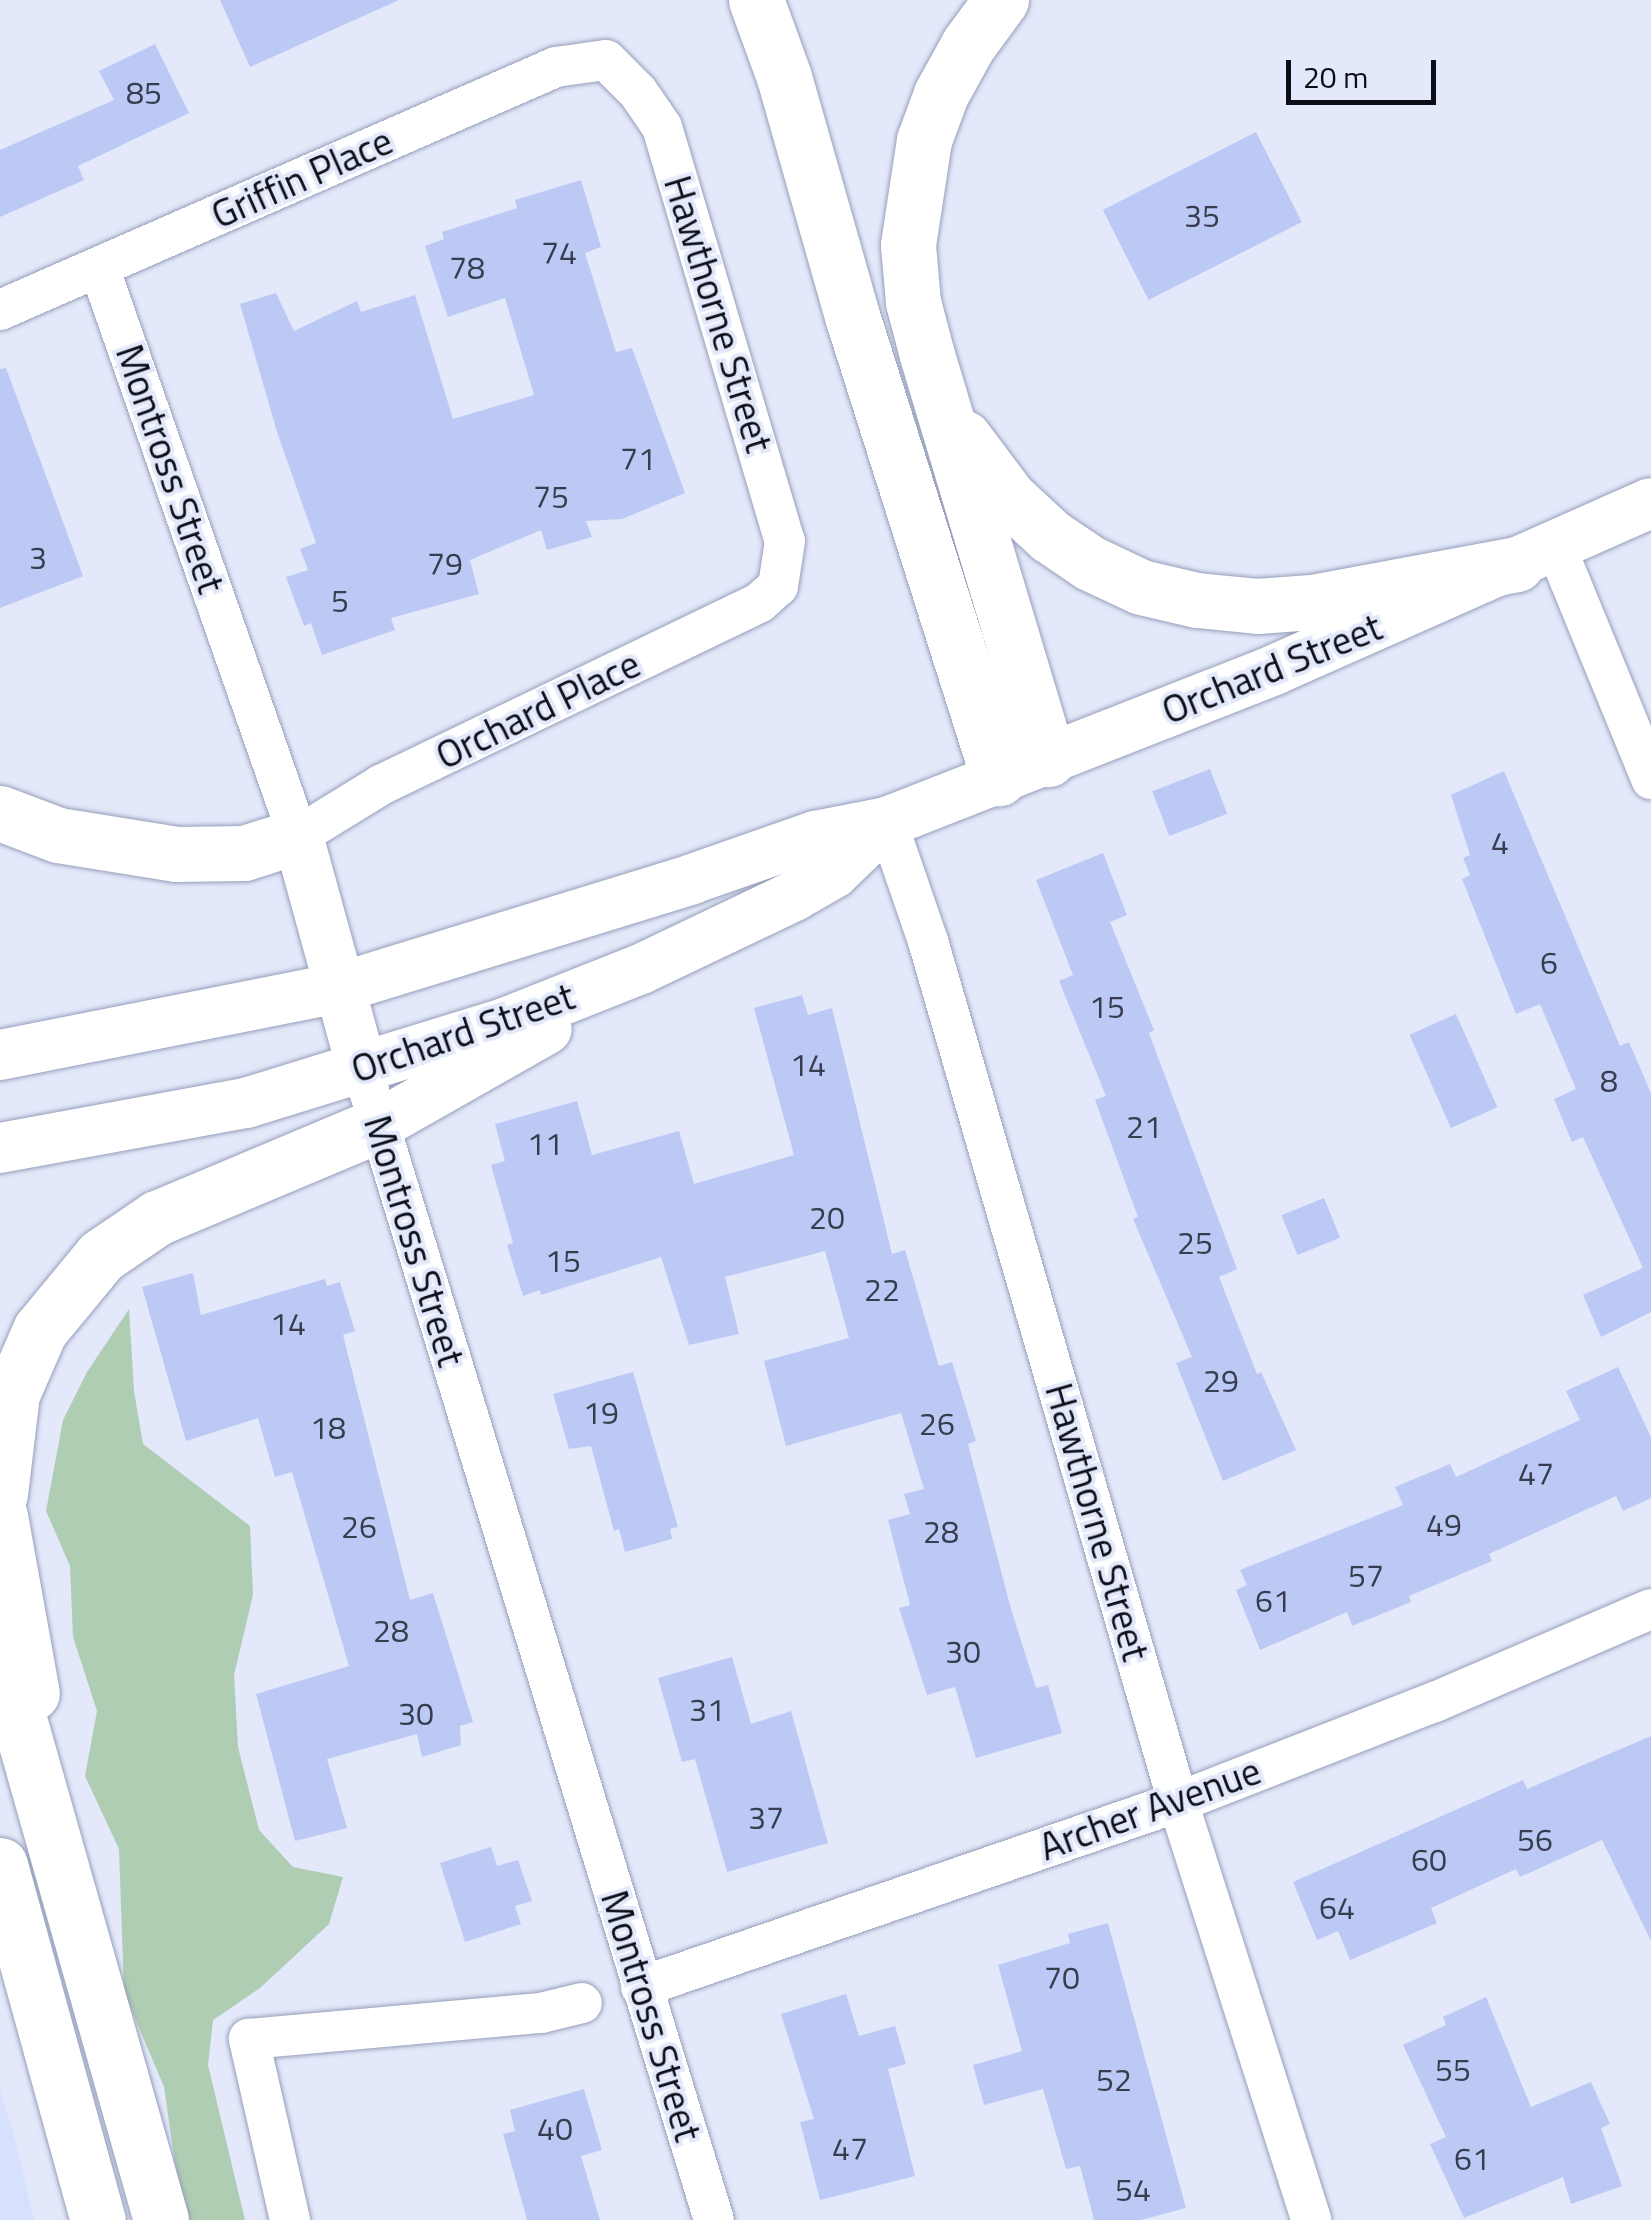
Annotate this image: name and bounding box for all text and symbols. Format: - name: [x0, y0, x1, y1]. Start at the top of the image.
- scale bar: [1291, 40, 1441, 102]
- text: 20 m: [1303, 54, 1368, 100]
- house number: 85: [126, 73, 162, 111]
- street label: Griffin Place: [205, 118, 399, 238]
- street label: Hawthorne Street: [654, 170, 782, 458]
- house number: 35: [1184, 196, 1220, 234]
- house number: 74: [541, 233, 577, 271]
- house number: 78: [449, 248, 485, 286]
- street label: Montross Street: [106, 339, 234, 599]
- house number: 71: [620, 439, 656, 477]
- house number: 75: [533, 477, 569, 515]
- house number: 3: [29, 538, 47, 576]
- house number: 79: [427, 544, 463, 582]
- house number: 5: [331, 581, 349, 619]
- street label: Orchard Street: [1155, 604, 1389, 734]
- street label: Orchard Place: [429, 641, 647, 779]
- house number: 4: [1491, 823, 1509, 861]
- house number: 6: [1540, 943, 1558, 981]
- street label: Orchard Street: [345, 974, 581, 1092]
- house number: 15: [1089, 987, 1125, 1025]
- house number: 14: [790, 1045, 826, 1083]
- house number: 8: [1600, 1061, 1618, 1099]
- house number: 21: [1126, 1107, 1162, 1145]
- street label: Montross Street: [354, 1110, 474, 1372]
- house number: 11: [527, 1124, 563, 1162]
- house number: 20: [809, 1198, 845, 1236]
- house number: 25: [1177, 1223, 1213, 1261]
- house number: 15: [545, 1241, 581, 1279]
- house number: 22: [864, 1270, 900, 1308]
- house number: 14: [270, 1304, 306, 1342]
- house number: 29: [1203, 1361, 1239, 1399]
- street label: Hawthorne Street: [1036, 1378, 1158, 1666]
- house number: 19: [583, 1393, 619, 1431]
- house number: 26: [919, 1404, 955, 1442]
- house number: 18: [310, 1408, 346, 1446]
- house number: 47: [1518, 1454, 1554, 1492]
- house number: 49: [1426, 1505, 1462, 1543]
- house number: 26: [341, 1507, 377, 1545]
- house number: 28: [923, 1512, 959, 1550]
- house number: 57: [1348, 1556, 1384, 1594]
- house number: 61: [1255, 1581, 1291, 1619]
- house number: 28: [373, 1611, 409, 1649]
- house number: 30: [945, 1632, 981, 1670]
- house number: 31: [689, 1690, 725, 1728]
- house number: 30: [398, 1694, 434, 1732]
- street label: Archer Avenue: [1033, 1748, 1267, 1870]
- house number: 37: [748, 1798, 784, 1836]
- house number: 56: [1517, 1820, 1553, 1858]
- house number: 60: [1411, 1840, 1447, 1878]
- street label: Montross Street: [591, 1885, 711, 2147]
- house number: 64: [1319, 1888, 1355, 1926]
- house number: 70: [1044, 1958, 1080, 1996]
- house number: 55: [1435, 2050, 1471, 2088]
- house number: 52: [1096, 2060, 1132, 2098]
- house number: 40: [537, 2109, 573, 2147]
- house number: 47: [832, 2129, 868, 2167]
- house number: 61: [1454, 2139, 1490, 2177]
- house number: 54: [1115, 2170, 1151, 2208]

